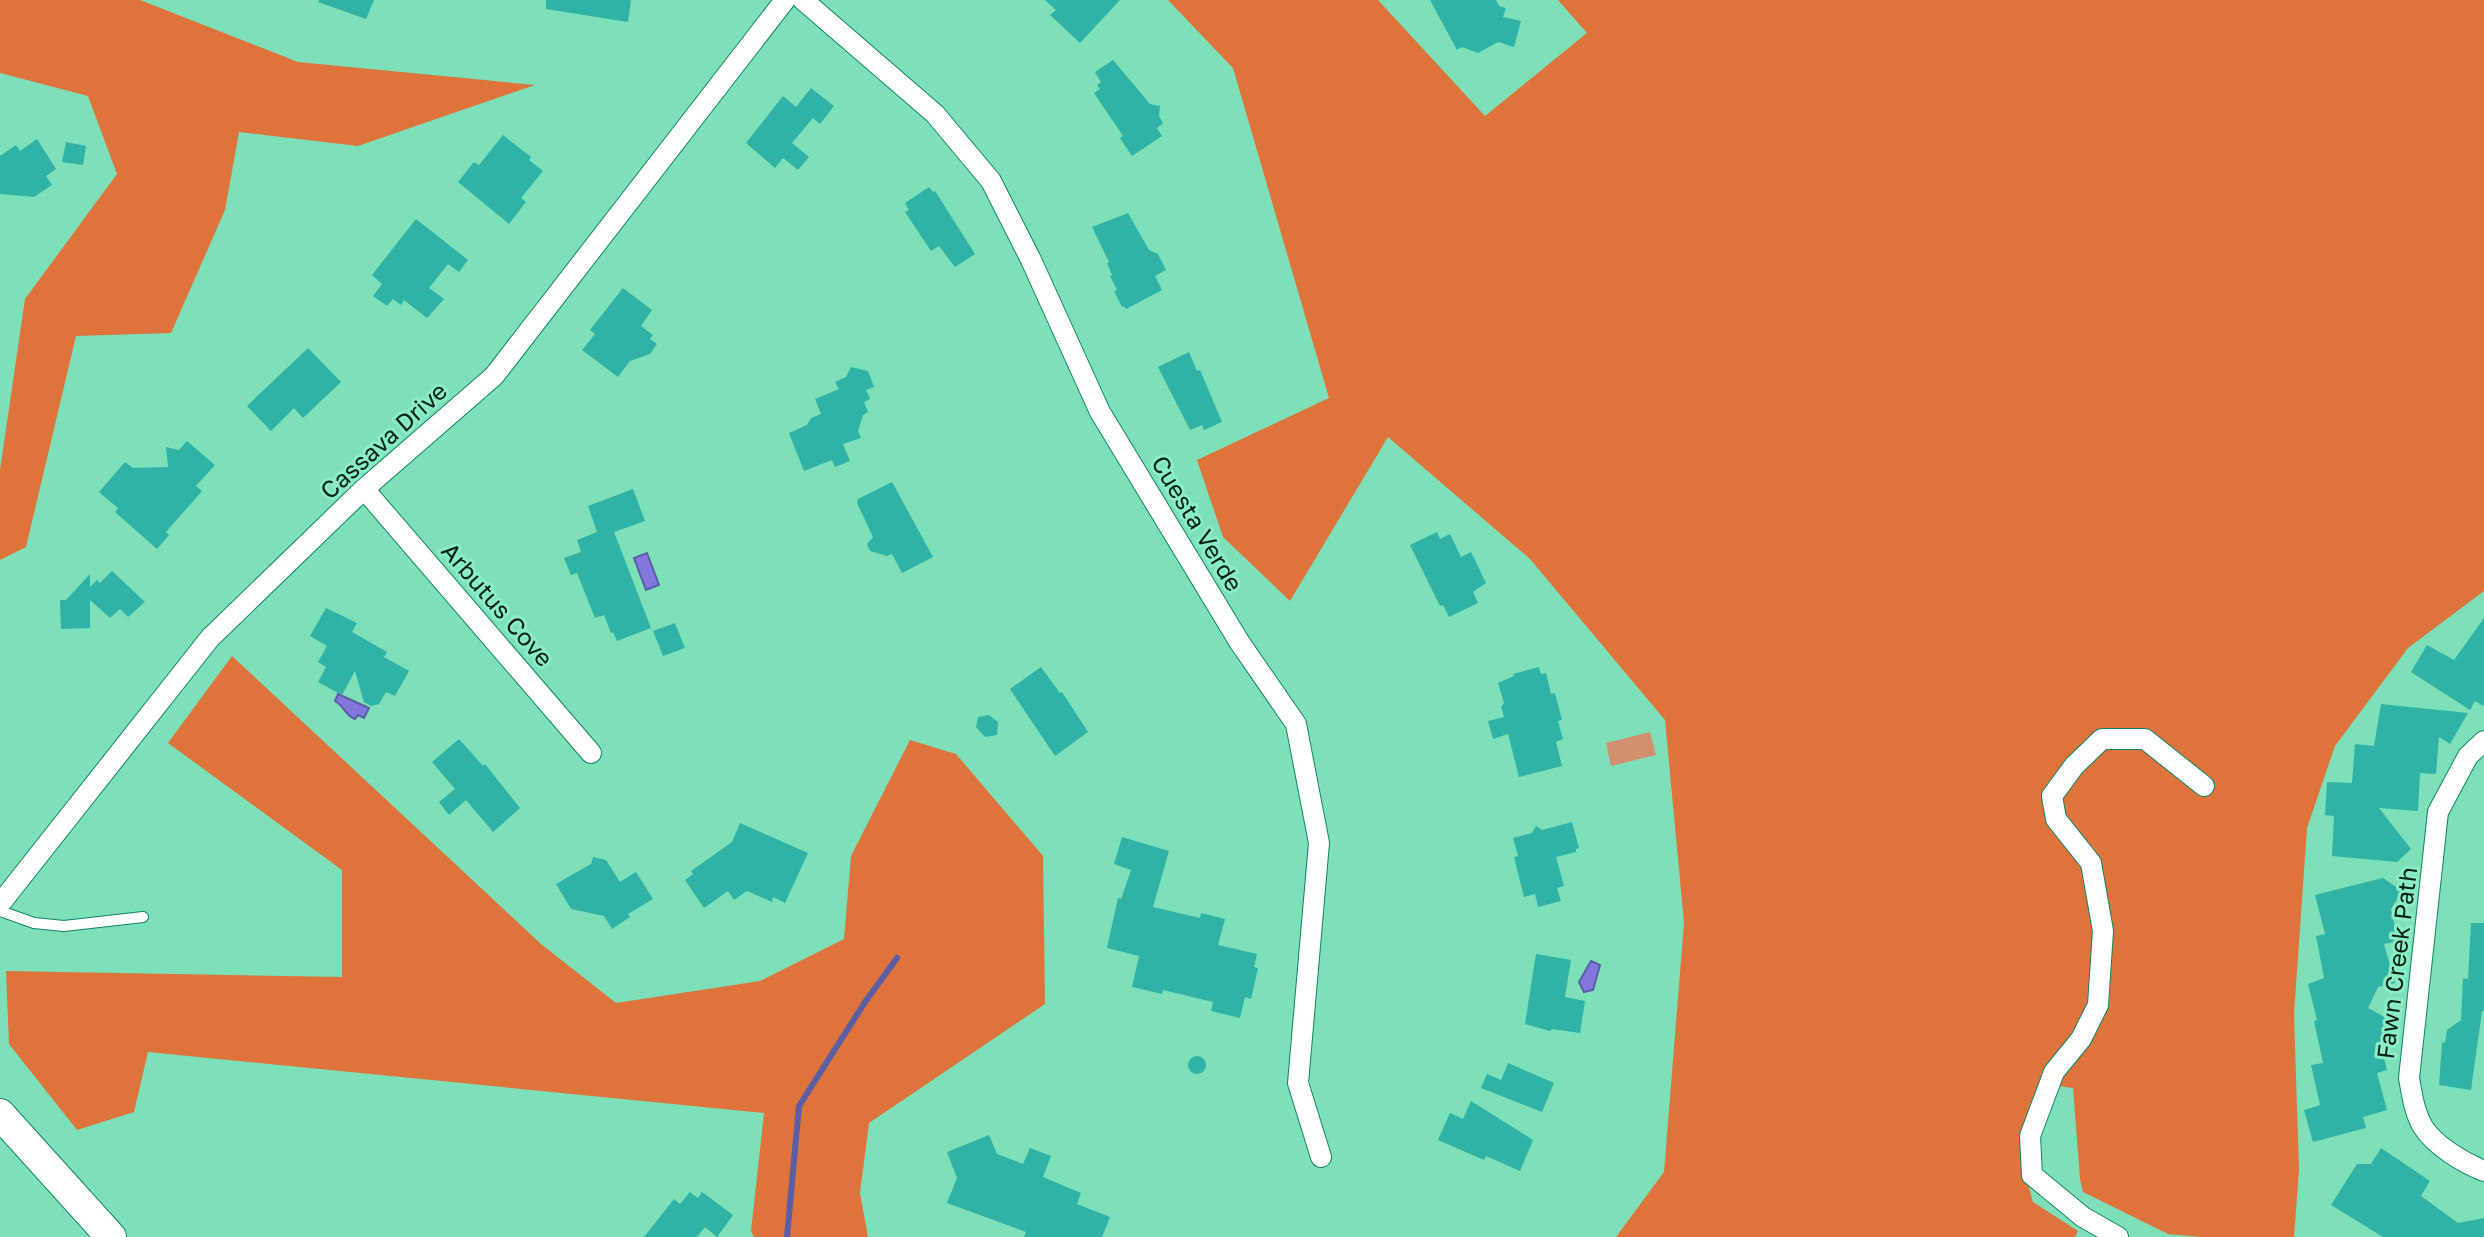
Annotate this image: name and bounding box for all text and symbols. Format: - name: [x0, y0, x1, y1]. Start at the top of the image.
- street label: Cassava Drive: [314, 376, 452, 504]
- street label: Cuesta Verde: [1146, 450, 1250, 596]
- street label: Arbutus Cove: [436, 536, 560, 672]
- street label: Fawn Creek Path: [2370, 865, 2422, 1061]

